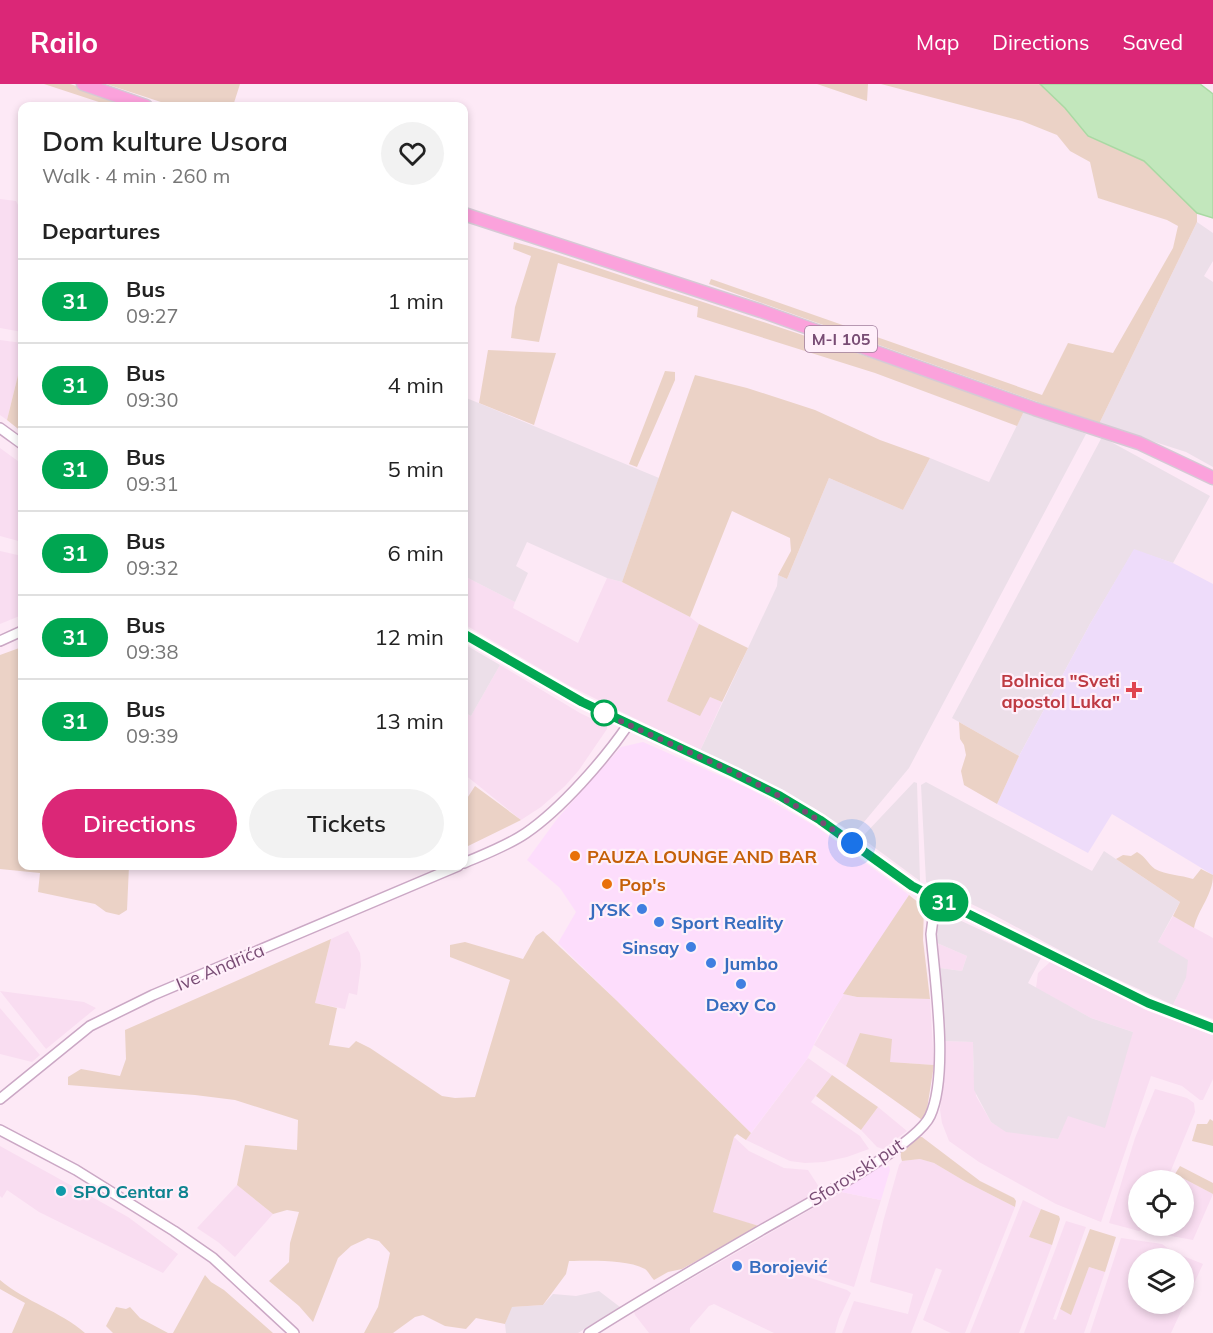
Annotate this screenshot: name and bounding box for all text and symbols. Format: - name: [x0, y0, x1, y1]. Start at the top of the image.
- text: Railo: [30, 25, 98, 60]
- text: Map: [916, 29, 959, 55]
- text: Directions: [992, 29, 1089, 55]
- text: Saved: [1122, 29, 1183, 55]
- button: heart: [381, 122, 444, 185]
- text: Dom kulture Usora: [42, 123, 288, 158]
- text: Walk · 4 min · 260 m: [42, 163, 230, 188]
- text: Departures: [42, 217, 160, 245]
- text: Bus: [126, 275, 165, 303]
- text: 1 min: [388, 287, 444, 315]
- text: 31: [62, 288, 88, 314]
- text: 09:27: [126, 303, 179, 328]
- road number: M-I 105: [805, 326, 877, 352]
- text: Bus: [126, 359, 165, 387]
- text: 4 min: [388, 371, 444, 399]
- text: 31: [62, 372, 88, 398]
- text: 09:30: [126, 387, 179, 412]
- text: Bus: [126, 443, 165, 471]
- text: 5 min: [388, 455, 444, 483]
- text: 31: [62, 456, 88, 482]
- text: 09:31: [126, 471, 179, 496]
- text: Bus: [126, 527, 165, 555]
- text: 6 min: [388, 539, 444, 567]
- text: 31: [62, 540, 88, 566]
- text: 09:32: [126, 555, 179, 580]
- text: Bus: [126, 611, 165, 639]
- text: 12 min: [374, 623, 444, 651]
- text: 31: [62, 624, 88, 650]
- text: 09:38: [126, 639, 179, 664]
- place label: Bolnica "Sveti apostol Luka": [1001, 669, 1120, 713]
- marker: Bolnica "Sveti apostol Luka": [1125, 681, 1143, 699]
- text: Bus: [126, 695, 165, 723]
- unlabelled marker: [591, 700, 617, 726]
- text: 13 min: [374, 707, 444, 735]
- text: 31: [62, 708, 88, 734]
- text: 09:39: [126, 723, 179, 748]
- button: Directions: [42, 789, 237, 858]
- button: Tickets: [249, 789, 444, 858]
- your location: [837, 828, 867, 858]
- place label: PAUZA LOUNGE AND BAR: [587, 845, 818, 868]
- marker: PAUZA LOUNGE AND BAR: [568, 849, 582, 863]
- place label: Pop's: [619, 873, 666, 896]
- marker: Pop's: [600, 877, 614, 891]
- line badge: 31: [917, 882, 971, 922]
- text: 31: [931, 889, 957, 915]
- place label: JYSK: [589, 898, 631, 921]
- marker: JYSK: [635, 902, 649, 916]
- place label: Sport Reality: [671, 911, 784, 934]
- marker: Sport Reality: [652, 915, 666, 929]
- place label: Sinsay: [622, 936, 679, 959]
- street label: Ive Andrića: [172, 938, 268, 996]
- marker: Sinsay: [684, 940, 698, 954]
- place label: Jumbo: [723, 952, 778, 975]
- marker: Jumbo: [704, 956, 718, 970]
- marker: Dexy Co: [734, 977, 748, 991]
- place label: Dexy Co: [706, 993, 776, 1016]
- street label: Sforovski put: [804, 1133, 908, 1211]
- map controls: [1128, 1170, 1194, 1314]
- button: locate: [1128, 1170, 1194, 1236]
- place label: SPO Centar 8: [73, 1180, 189, 1203]
- marker: SPO Centar 8: [54, 1184, 68, 1198]
- button: layers: [1128, 1248, 1194, 1314]
- place label: Borojević: [749, 1255, 828, 1278]
- marker: Borojević: [730, 1259, 744, 1273]

